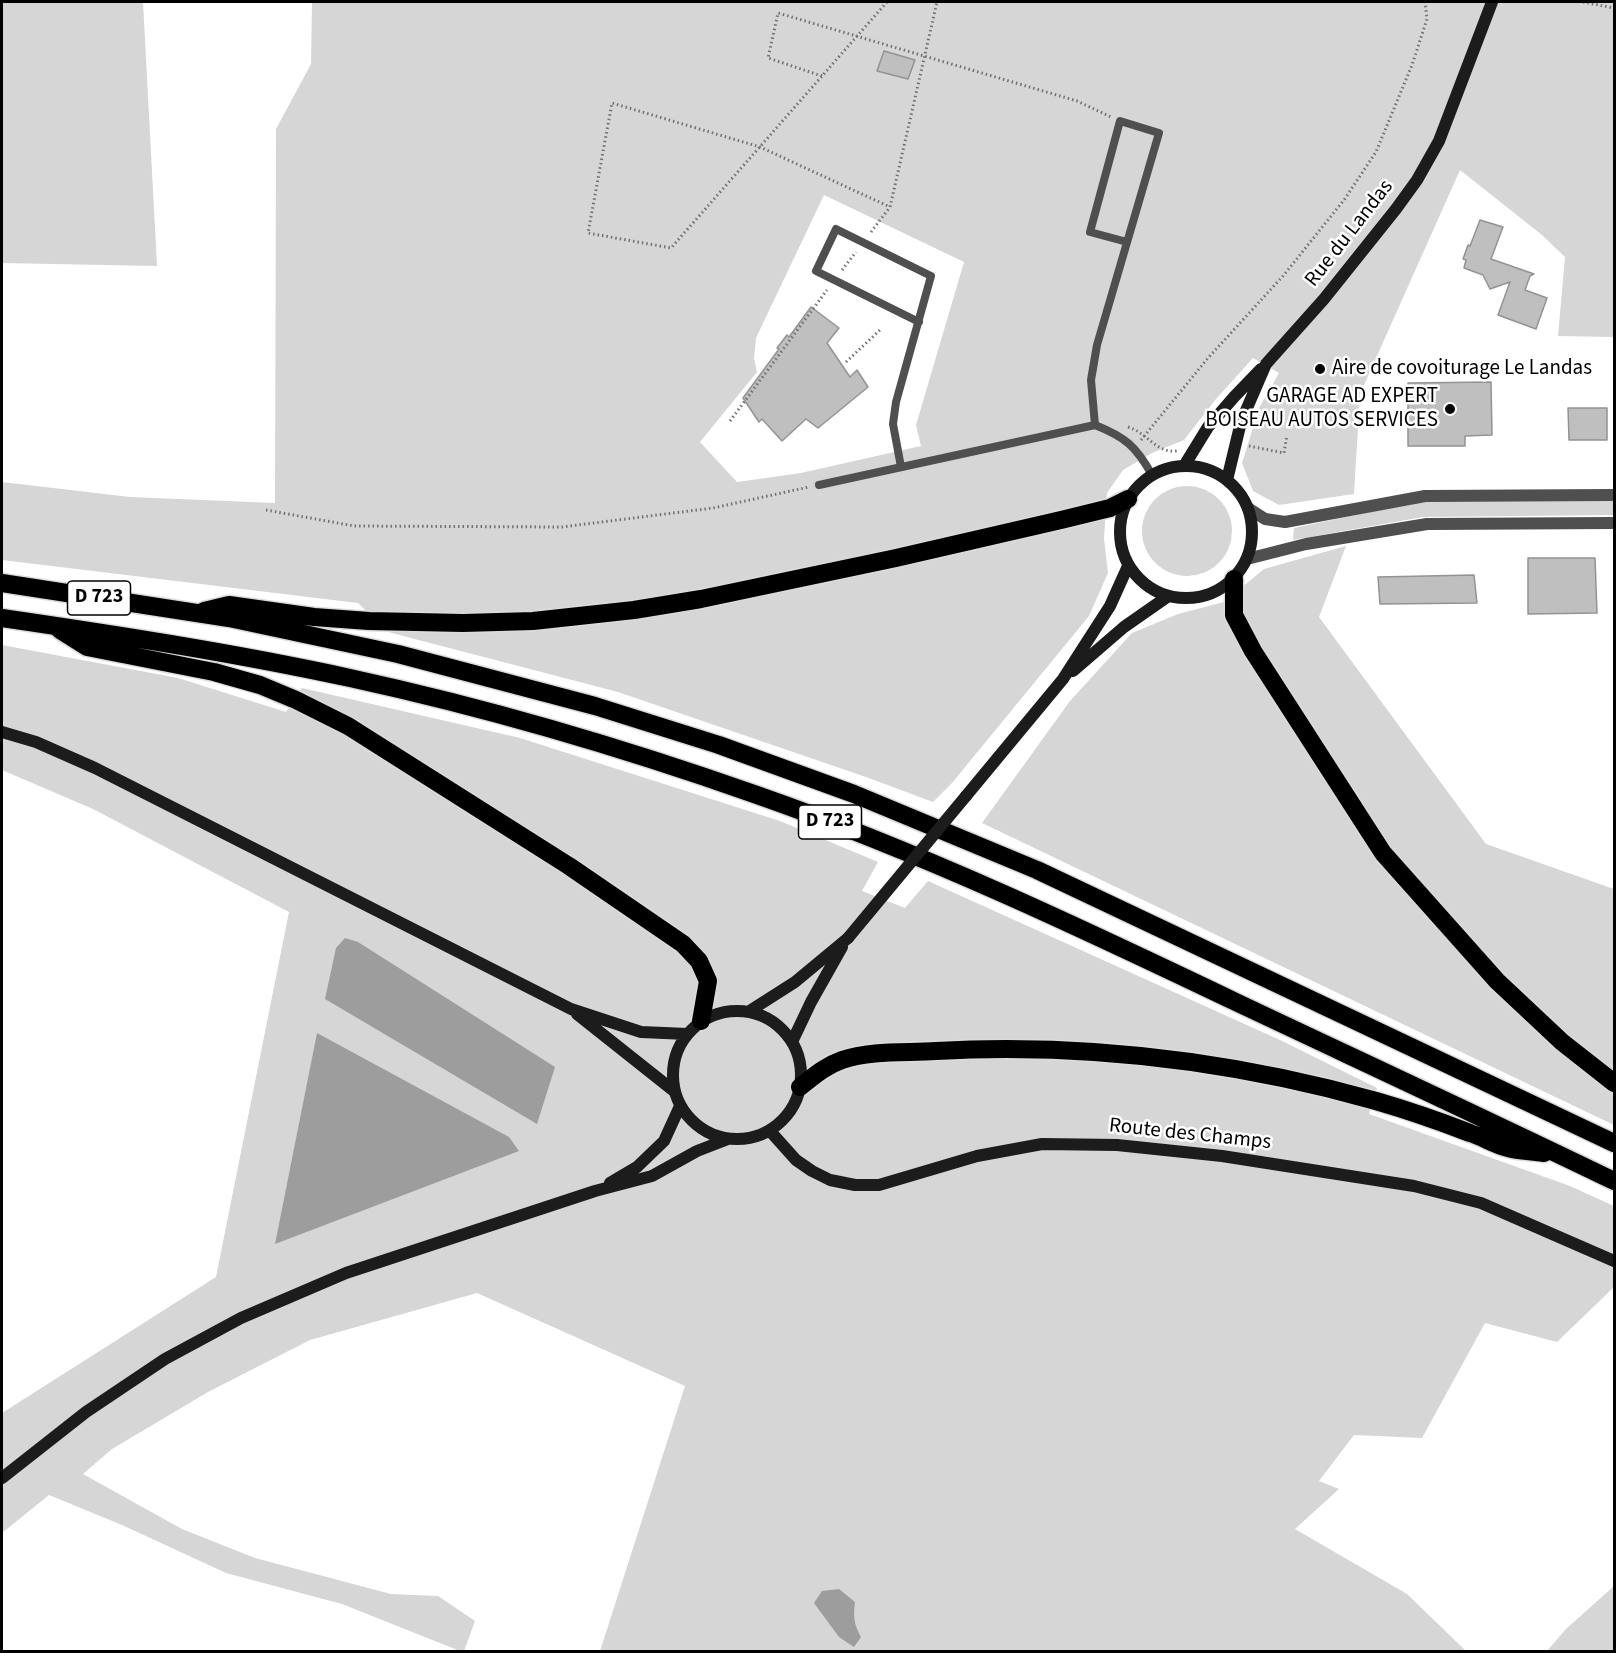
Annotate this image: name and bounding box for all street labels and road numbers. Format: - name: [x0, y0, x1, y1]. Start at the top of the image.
- street label: Rue du Landas: [1300, 176, 1400, 292]
- road number: D 723: [68, 581, 130, 615]
- road number: D 723: [798, 805, 862, 839]
- street label: Route des Champs: [1108, 1114, 1272, 1156]

